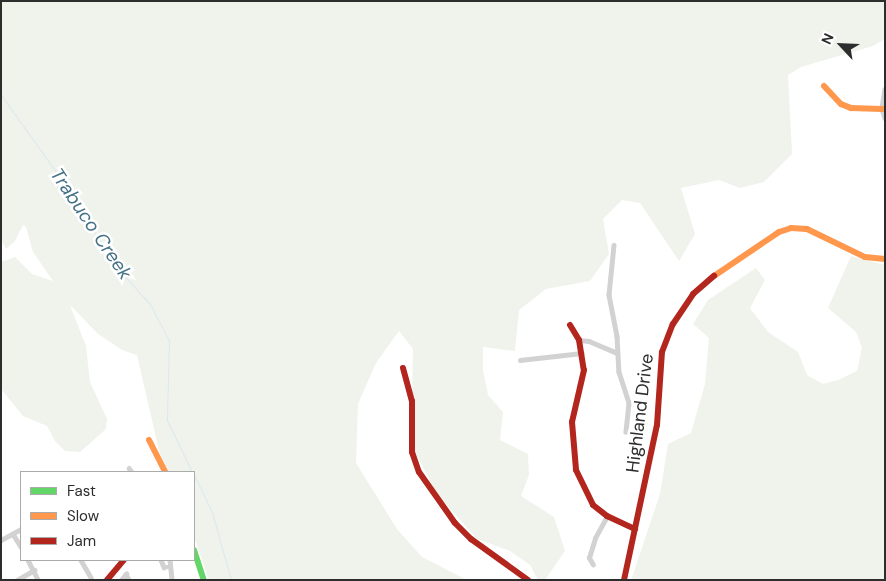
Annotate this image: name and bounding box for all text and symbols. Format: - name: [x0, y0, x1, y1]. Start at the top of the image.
- north arrow: [816, 20, 866, 70]
- text: N: [817, 30, 838, 47]
- water label: Trabuco Creek: [45, 164, 137, 284]
- street label: Highland Drive: [622, 352, 658, 474]
- legend: [20, 471, 195, 561]
- text: Fast: [67, 481, 96, 501]
- text: Slow: [67, 506, 99, 526]
- text: Jam: [67, 531, 96, 551]

